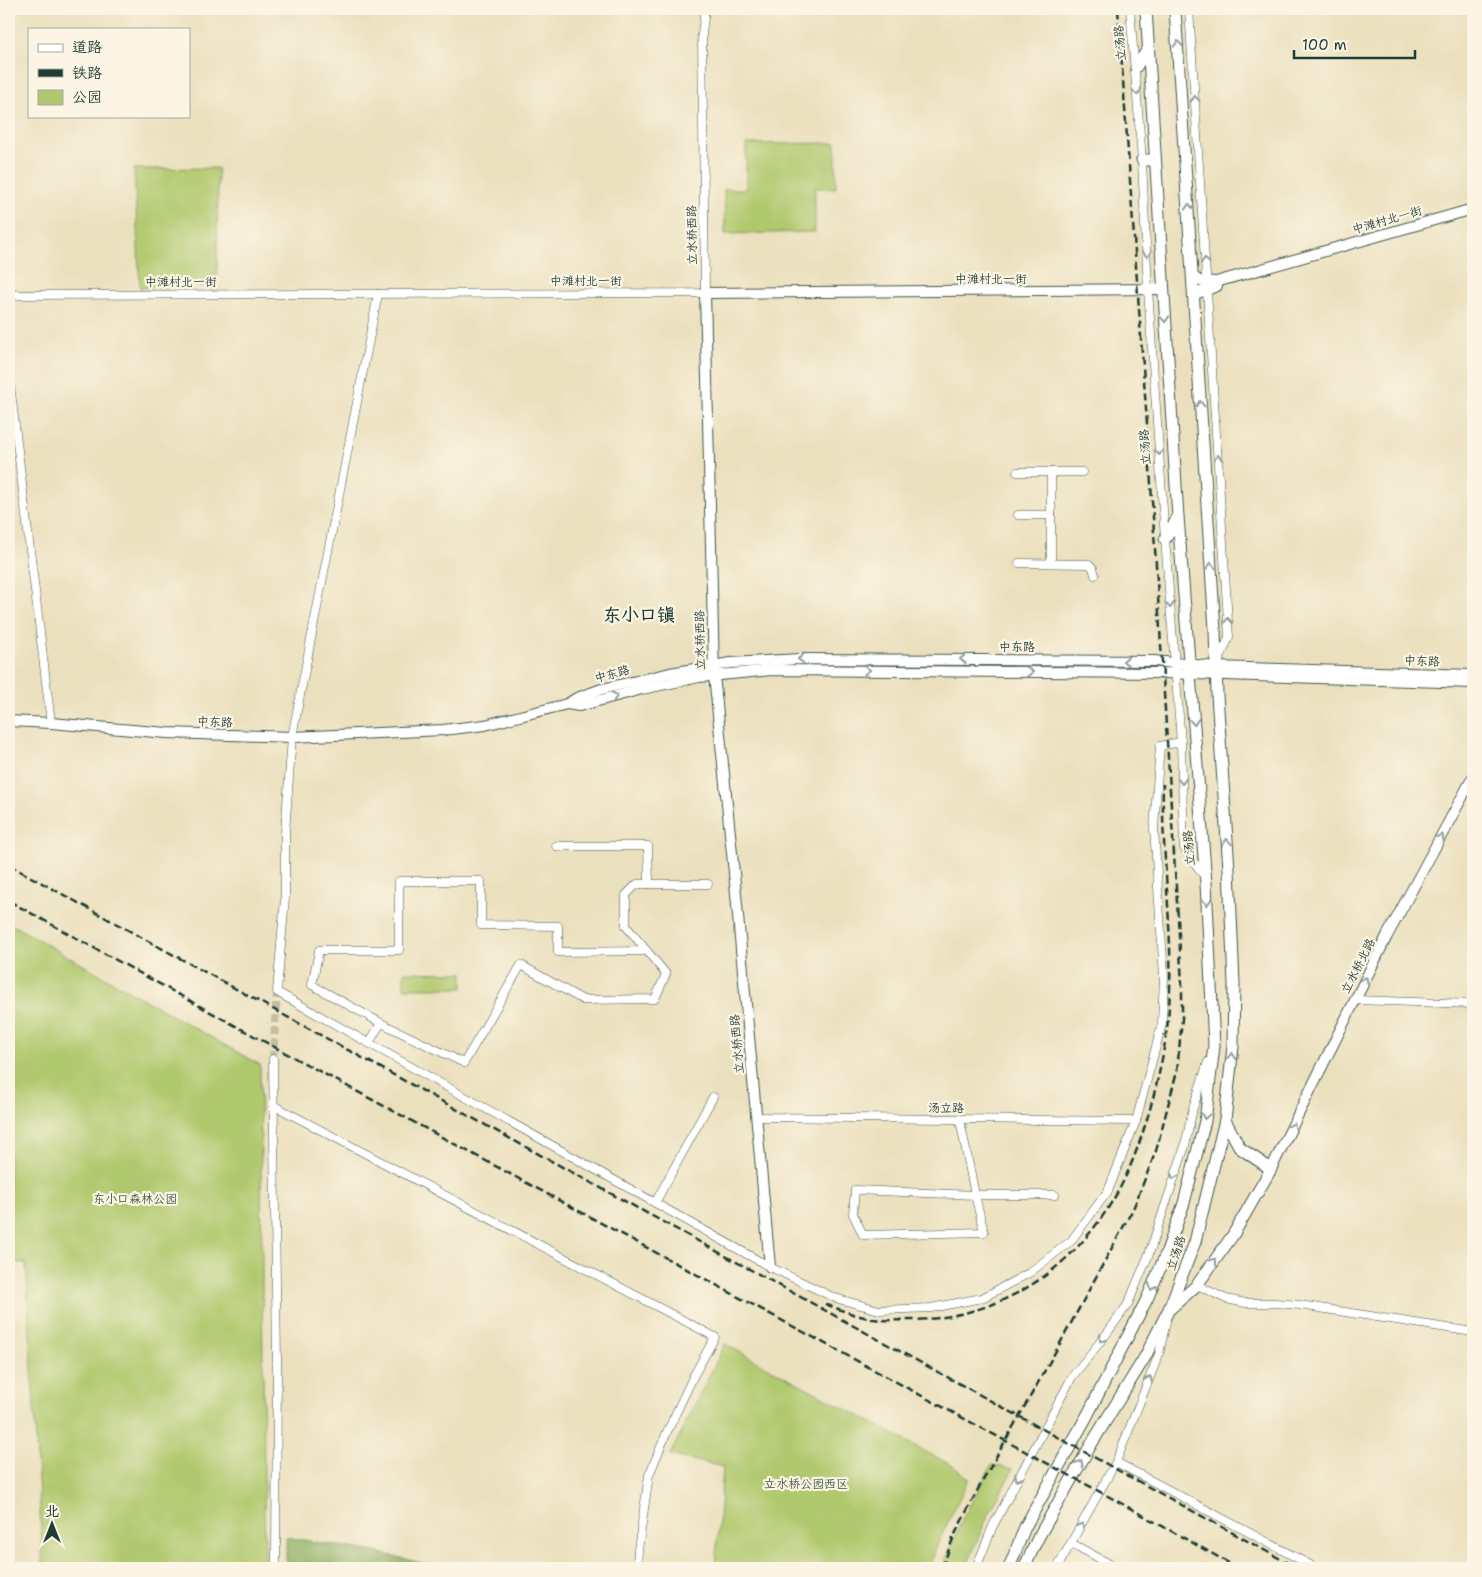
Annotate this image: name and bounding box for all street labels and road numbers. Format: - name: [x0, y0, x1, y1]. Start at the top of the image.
- street label: 立汤路: [1110, 24, 1130, 62]
- street label: 中滩村北一街: [1350, 202, 1424, 238]
- street label: 立水桥西路: [683, 205, 701, 265]
- street label: 中滩村北一街: [955, 271, 1027, 287]
- street label: 中滩村北一街: [550, 273, 622, 289]
- street label: 中滩村北一街: [145, 274, 217, 290]
- street label: 立汤路: [1136, 428, 1154, 466]
- street label: 立水桥西路: [691, 610, 709, 670]
- street label: 中东路: [999, 639, 1035, 655]
- street label: 中东路: [1404, 652, 1440, 670]
- street label: 中东路: [593, 662, 631, 686]
- street label: 中东路: [197, 713, 233, 731]
- street label: 立汤路: [1179, 829, 1199, 867]
- street label: 立水桥北路: [1337, 936, 1379, 996]
- street label: 立水桥西路: [726, 1013, 748, 1075]
- street label: 汤立路: [928, 1100, 964, 1116]
- street label: 立汤路: [1163, 1233, 1189, 1273]

